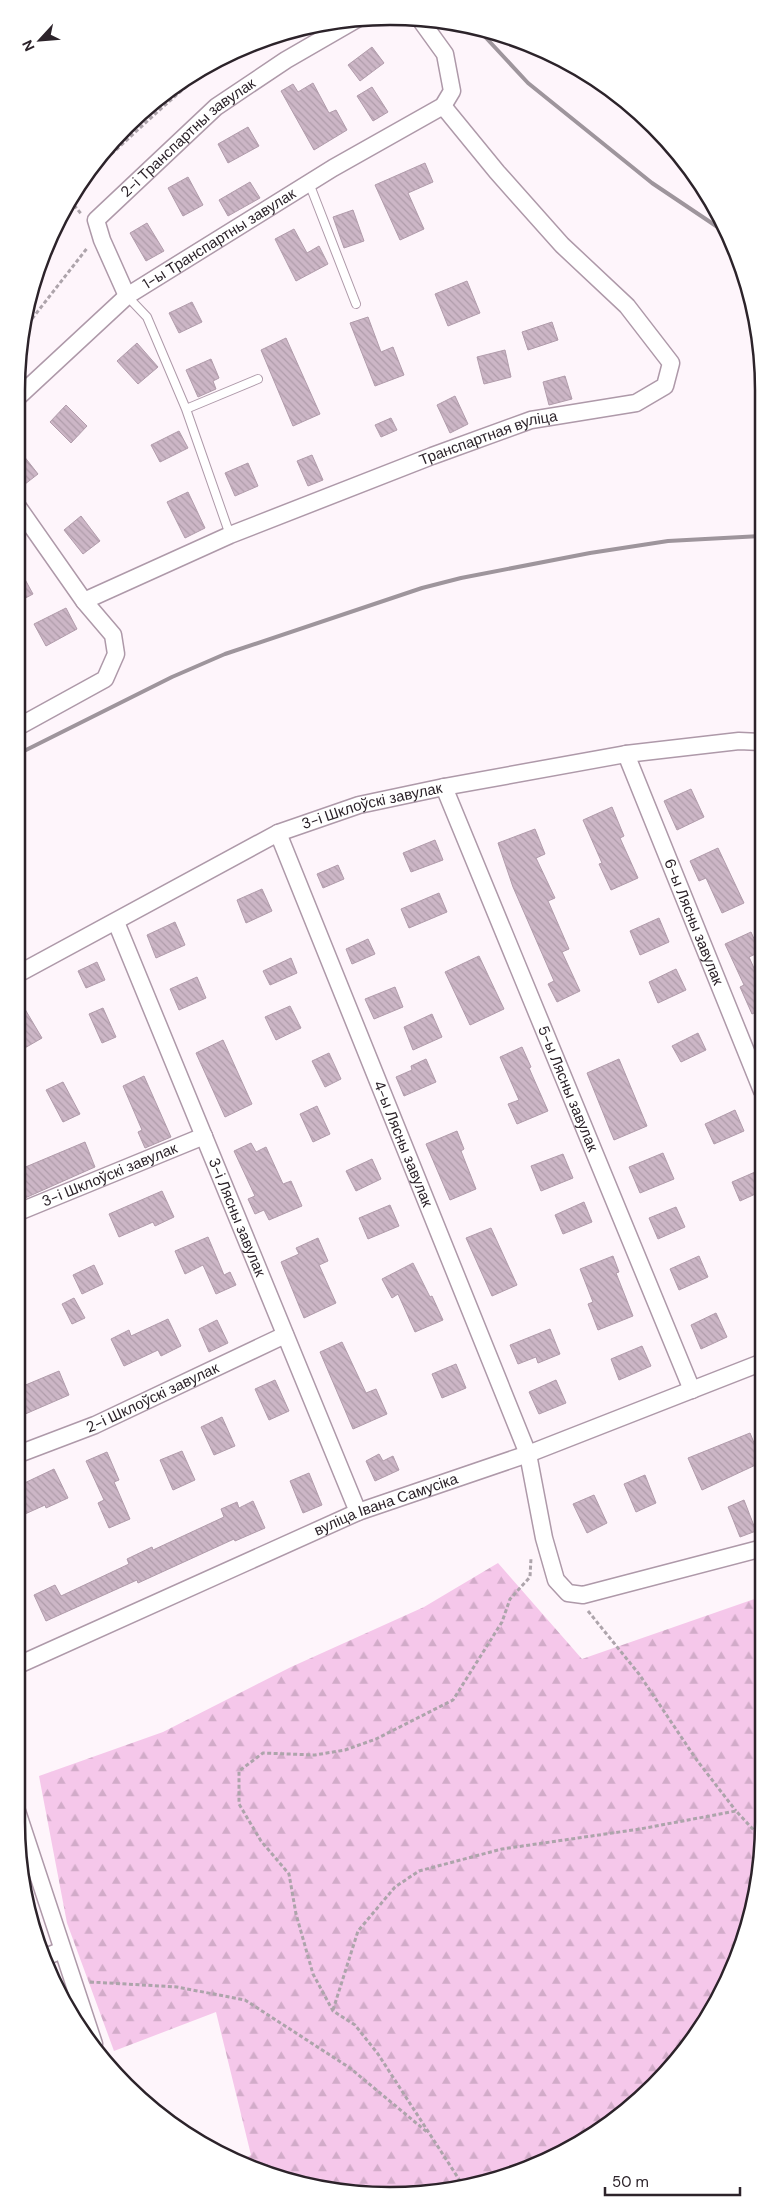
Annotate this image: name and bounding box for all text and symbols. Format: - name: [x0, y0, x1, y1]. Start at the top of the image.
- north arrow: [15, 15, 65, 65]
- text: N: [18, 37, 39, 54]
- street label: 2-і Транспартны завулак: [116, 73, 260, 202]
- street label: 1-ы Транспартны завулак: [139, 183, 300, 294]
- street label: Транспартная вуліца: [416, 406, 559, 470]
- street label: 3-і Шклоўскі завулак: [299, 778, 444, 834]
- street label: 6-ы Лясны завулак: [659, 856, 728, 988]
- street label: 5-ы Лясны завулак: [533, 1023, 603, 1155]
- street label: 4-ы Лясны завулак: [369, 1078, 438, 1210]
- street label: 3-і Шклоўскі завулак: [39, 1138, 181, 1211]
- street label: 3-і Лясны завулак: [204, 1155, 270, 1280]
- street label: 2-і Шклоўскі завулак: [83, 1358, 222, 1437]
- street label: вуліца Івана Самусіка: [311, 1468, 461, 1540]
- scale bar: [605, 2164, 740, 2196]
- text: 50 m: [612, 2172, 649, 2192]

